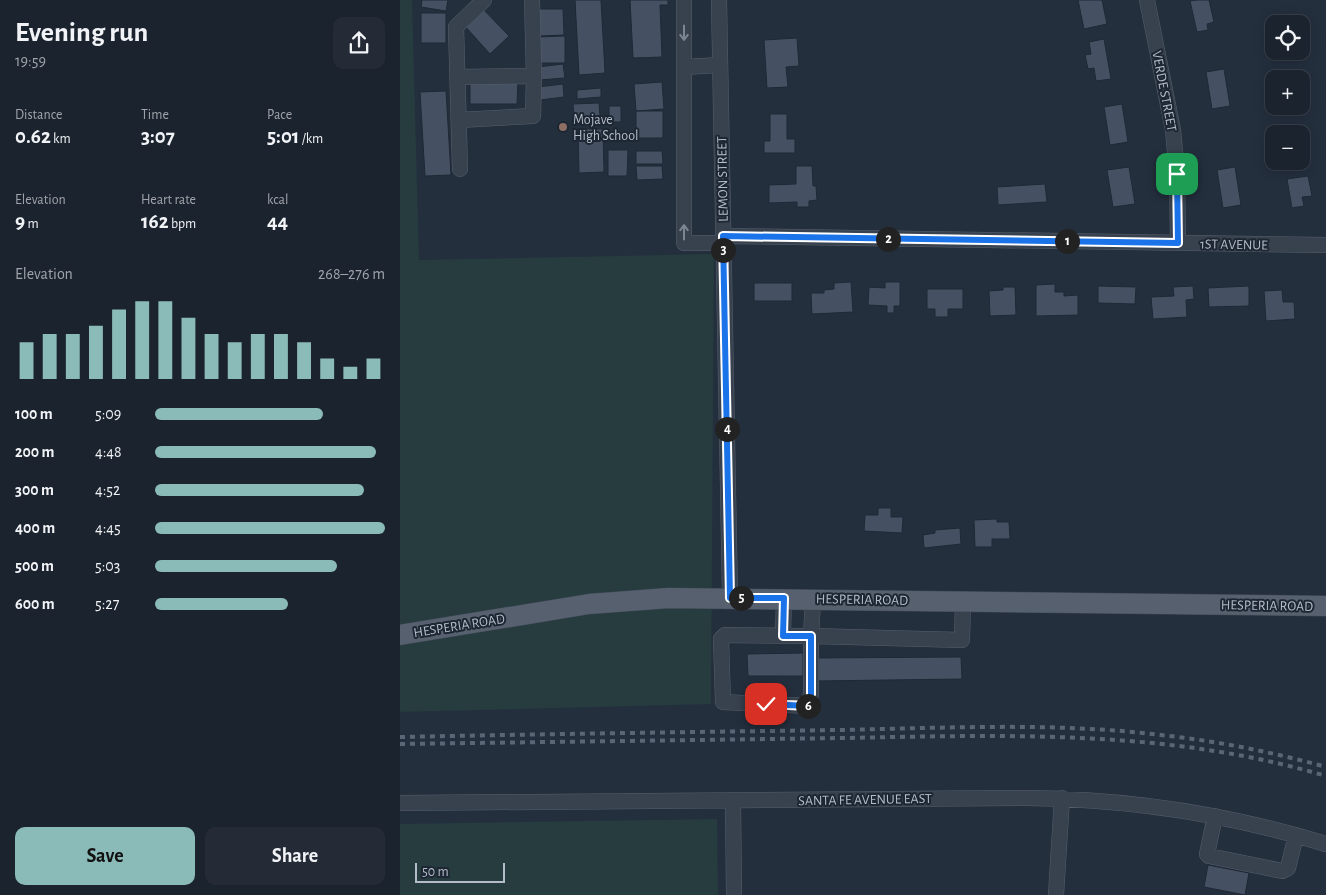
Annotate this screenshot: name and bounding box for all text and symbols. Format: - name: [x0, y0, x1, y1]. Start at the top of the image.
- map controls: [1265, 15, 1310, 170]
- button: locate: [1265, 15, 1310, 60]
- button: share: [333, 17, 385, 69]
- text: Evening run: [15, 19, 148, 47]
- one-way arrow: [679, 25, 689, 41]
- street label: VERDE STREET: [1149, 50, 1179, 133]
- text: 19:59: [15, 53, 46, 69]
- button: +: [1265, 70, 1310, 115]
- text: Distance: [15, 108, 62, 122]
- text: Time: [141, 108, 169, 122]
- text: Pace: [267, 108, 292, 122]
- place label: Mojave High School: [573, 113, 639, 143]
- marker: Mojave High School: [557, 121, 569, 133]
- button: −: [1265, 125, 1310, 170]
- text: 0.62: [15, 126, 51, 147]
- text: 3:07: [141, 126, 175, 147]
- text: 5:01: [267, 126, 299, 147]
- text: km: [51, 132, 71, 146]
- text: /km: [299, 132, 323, 146]
- street label: LEMON STREET: [715, 136, 731, 222]
- pin: [1156, 153, 1198, 195]
- icon: arrive: [1163, 160, 1191, 188]
- text: Elevation: [15, 193, 66, 207]
- text: Heart rate: [141, 193, 196, 207]
- text: kcal: [267, 193, 288, 207]
- text: 9: [15, 211, 25, 232]
- text: 162: [141, 211, 169, 232]
- text: 44: [267, 211, 288, 232]
- text: m: [25, 217, 39, 231]
- text: bpm: [169, 217, 196, 231]
- one-way arrow: [679, 225, 689, 241]
- pin: 2: [876, 226, 900, 252]
- pin: 1: [1054, 228, 1080, 254]
- text: 2: [885, 232, 892, 246]
- text: 1: [1065, 234, 1070, 248]
- street label: 1ST AVENUE: [1200, 237, 1268, 253]
- pin: 3: [710, 238, 736, 262]
- text: 3: [720, 243, 727, 257]
- text: Elevation: [15, 266, 73, 282]
- text: 268–276 m: [318, 266, 385, 282]
- text: 100 m: [15, 406, 53, 422]
- text: 5:09: [95, 406, 121, 422]
- pin: 4: [714, 416, 740, 442]
- text: 4: [724, 422, 731, 436]
- text: 200 m: [15, 444, 55, 460]
- text: 4:48: [95, 444, 122, 460]
- text: 300 m: [15, 482, 54, 498]
- text: 4:52: [95, 482, 120, 498]
- text: 400 m: [15, 520, 55, 536]
- text: 4:45: [95, 520, 121, 536]
- text: 500 m: [15, 558, 54, 574]
- text: 5:03: [95, 558, 120, 574]
- pin: 5: [728, 586, 754, 610]
- text: 5: [738, 591, 745, 605]
- street label: HESPERIA ROAD: [816, 592, 908, 608]
- text: 600 m: [15, 596, 55, 612]
- text: 5:27: [95, 596, 119, 612]
- street label: HESPERIA ROAD: [1221, 598, 1313, 614]
- street label: HESPERIA ROAD: [412, 612, 506, 640]
- pin: [745, 683, 787, 725]
- icon: check: [752, 690, 780, 718]
- pin: 6: [796, 694, 820, 718]
- text: 6: [805, 699, 812, 713]
- street label: SANTA FE AVENUE EAST: [798, 792, 932, 808]
- button: Save: [15, 827, 195, 885]
- button: Share: [205, 827, 385, 885]
- scale bar: [415, 860, 505, 883]
- text: 50 m: [422, 865, 449, 879]

